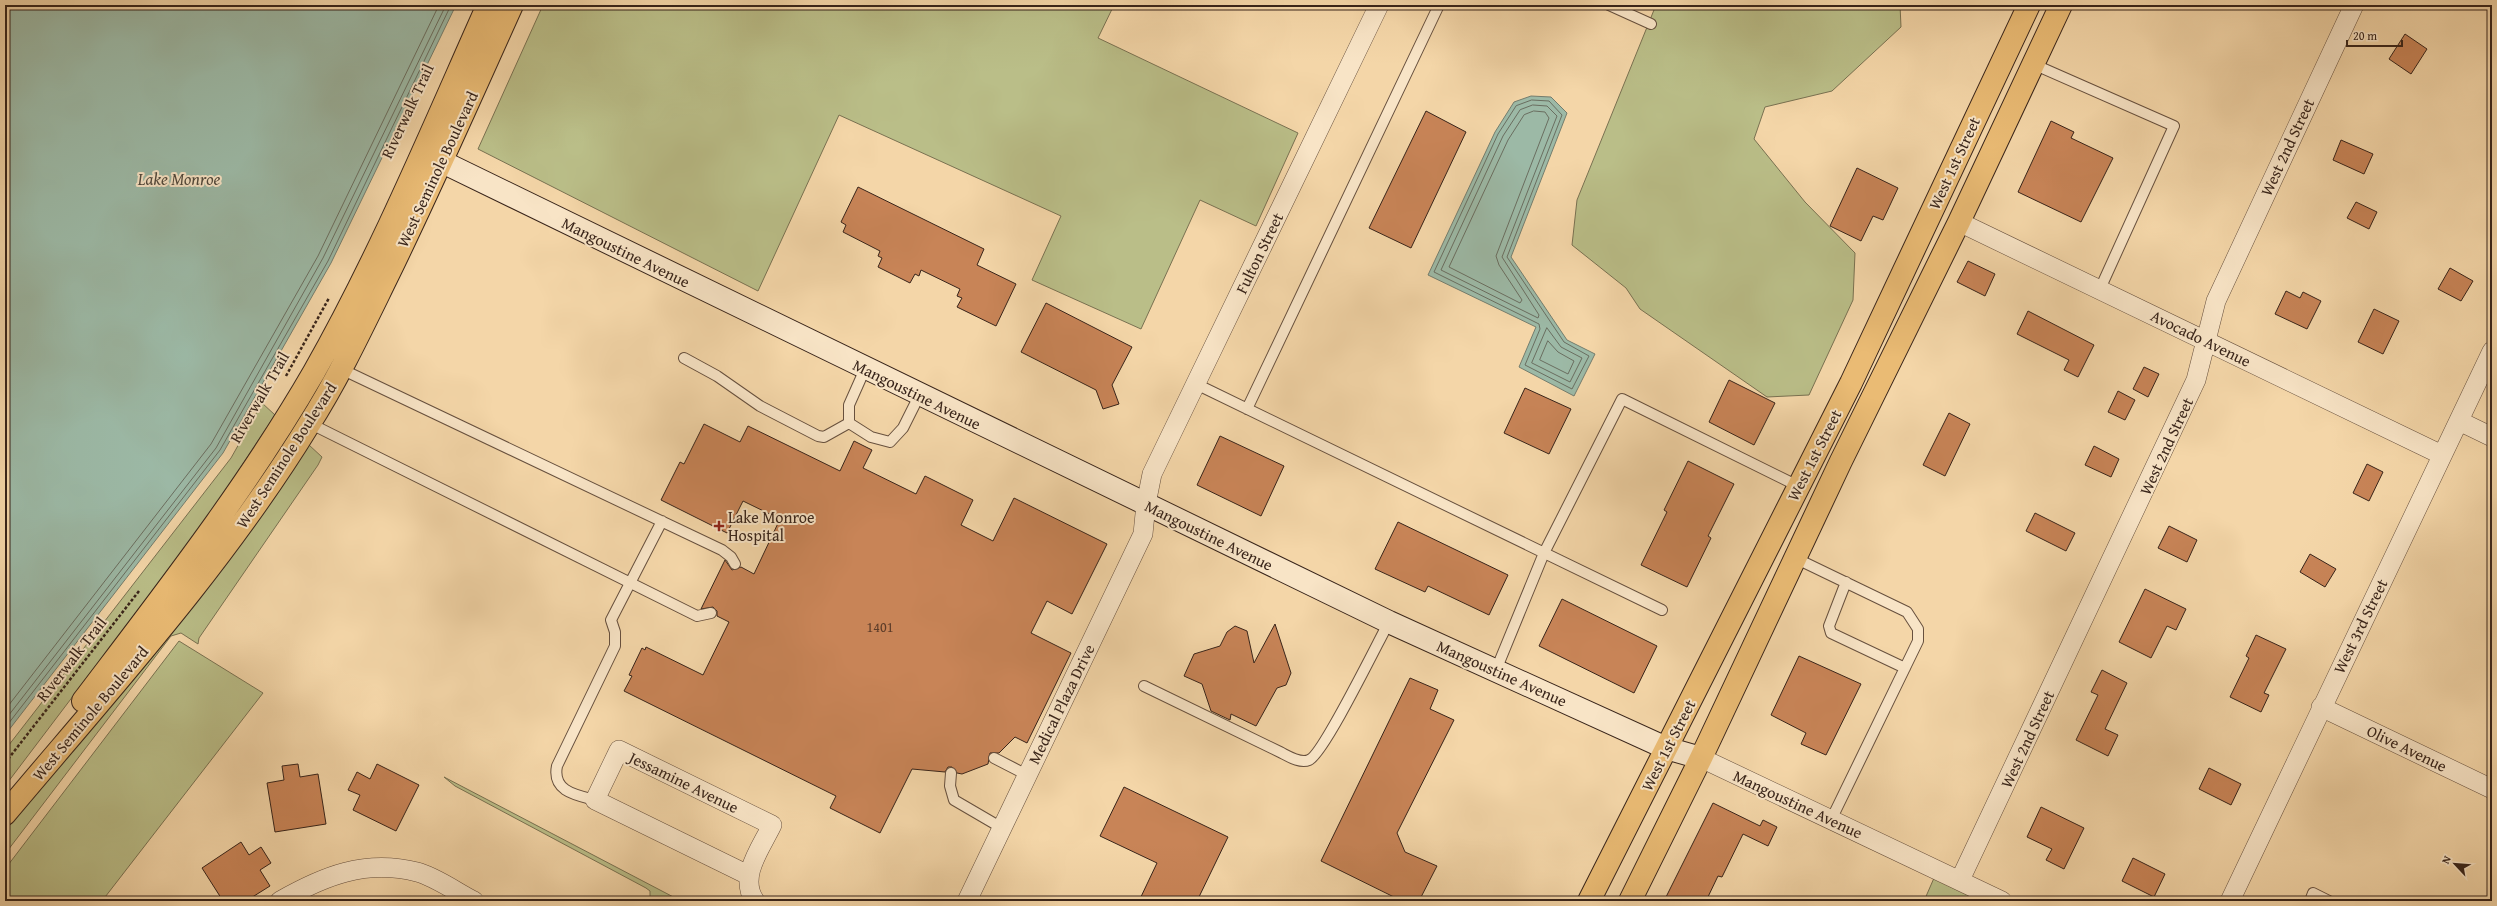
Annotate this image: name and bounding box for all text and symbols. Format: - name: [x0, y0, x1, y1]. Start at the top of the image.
- scale bar: [2347, 22, 2402, 48]
- text: 20 m: [2353, 27, 2377, 44]
- street label: Riverwalk Trail: [375, 59, 440, 162]
- street label: West Seminole Boulevard: [390, 87, 484, 251]
- street label: West 2nd Street: [2254, 94, 2320, 200]
- street label: West 1st Street: [1922, 112, 1986, 213]
- water label: Lake Monroe: [137, 166, 220, 191]
- street label: Fulton Street: [1229, 208, 1289, 298]
- street label: Mangoustine Avenue: [558, 211, 694, 293]
- street label: Avocado Avenue: [2147, 303, 2255, 373]
- street label: Riverwalk Trail: [223, 346, 295, 447]
- street label: Mangoustine Avenue: [849, 353, 985, 435]
- street label: West Seminole Boulevard: [230, 377, 343, 533]
- street label: West 2nd Street: [2133, 393, 2199, 499]
- street label: West 1st Street: [1781, 405, 1847, 505]
- street label: Mangoustine Avenue: [1141, 494, 1277, 576]
- place label: Lake Monroe Hospital: [728, 505, 814, 547]
- marker: Lake Monroe Hospital: [713, 520, 725, 532]
- street label: West 3rd Street: [2327, 574, 2393, 677]
- street label: Riverwalk Trail: [30, 611, 112, 707]
- house number: 1401: [867, 617, 893, 637]
- street label: Mangoustine Avenue: [1433, 634, 1571, 712]
- street label: West Seminole Boulevard: [26, 640, 154, 786]
- street label: Medical Plaza Drive: [1022, 640, 1100, 768]
- street label: West 2nd Street: [1994, 686, 2060, 792]
- street label: West 1st Street: [1635, 695, 1701, 795]
- street label: Olive Avenue: [2363, 718, 2451, 778]
- street label: Jessamine Avenue: [623, 744, 743, 819]
- street label: Mangoustine Avenue: [1729, 764, 1867, 844]
- north arrow: [2435, 844, 2475, 884]
- text: N: [2437, 852, 2455, 866]

